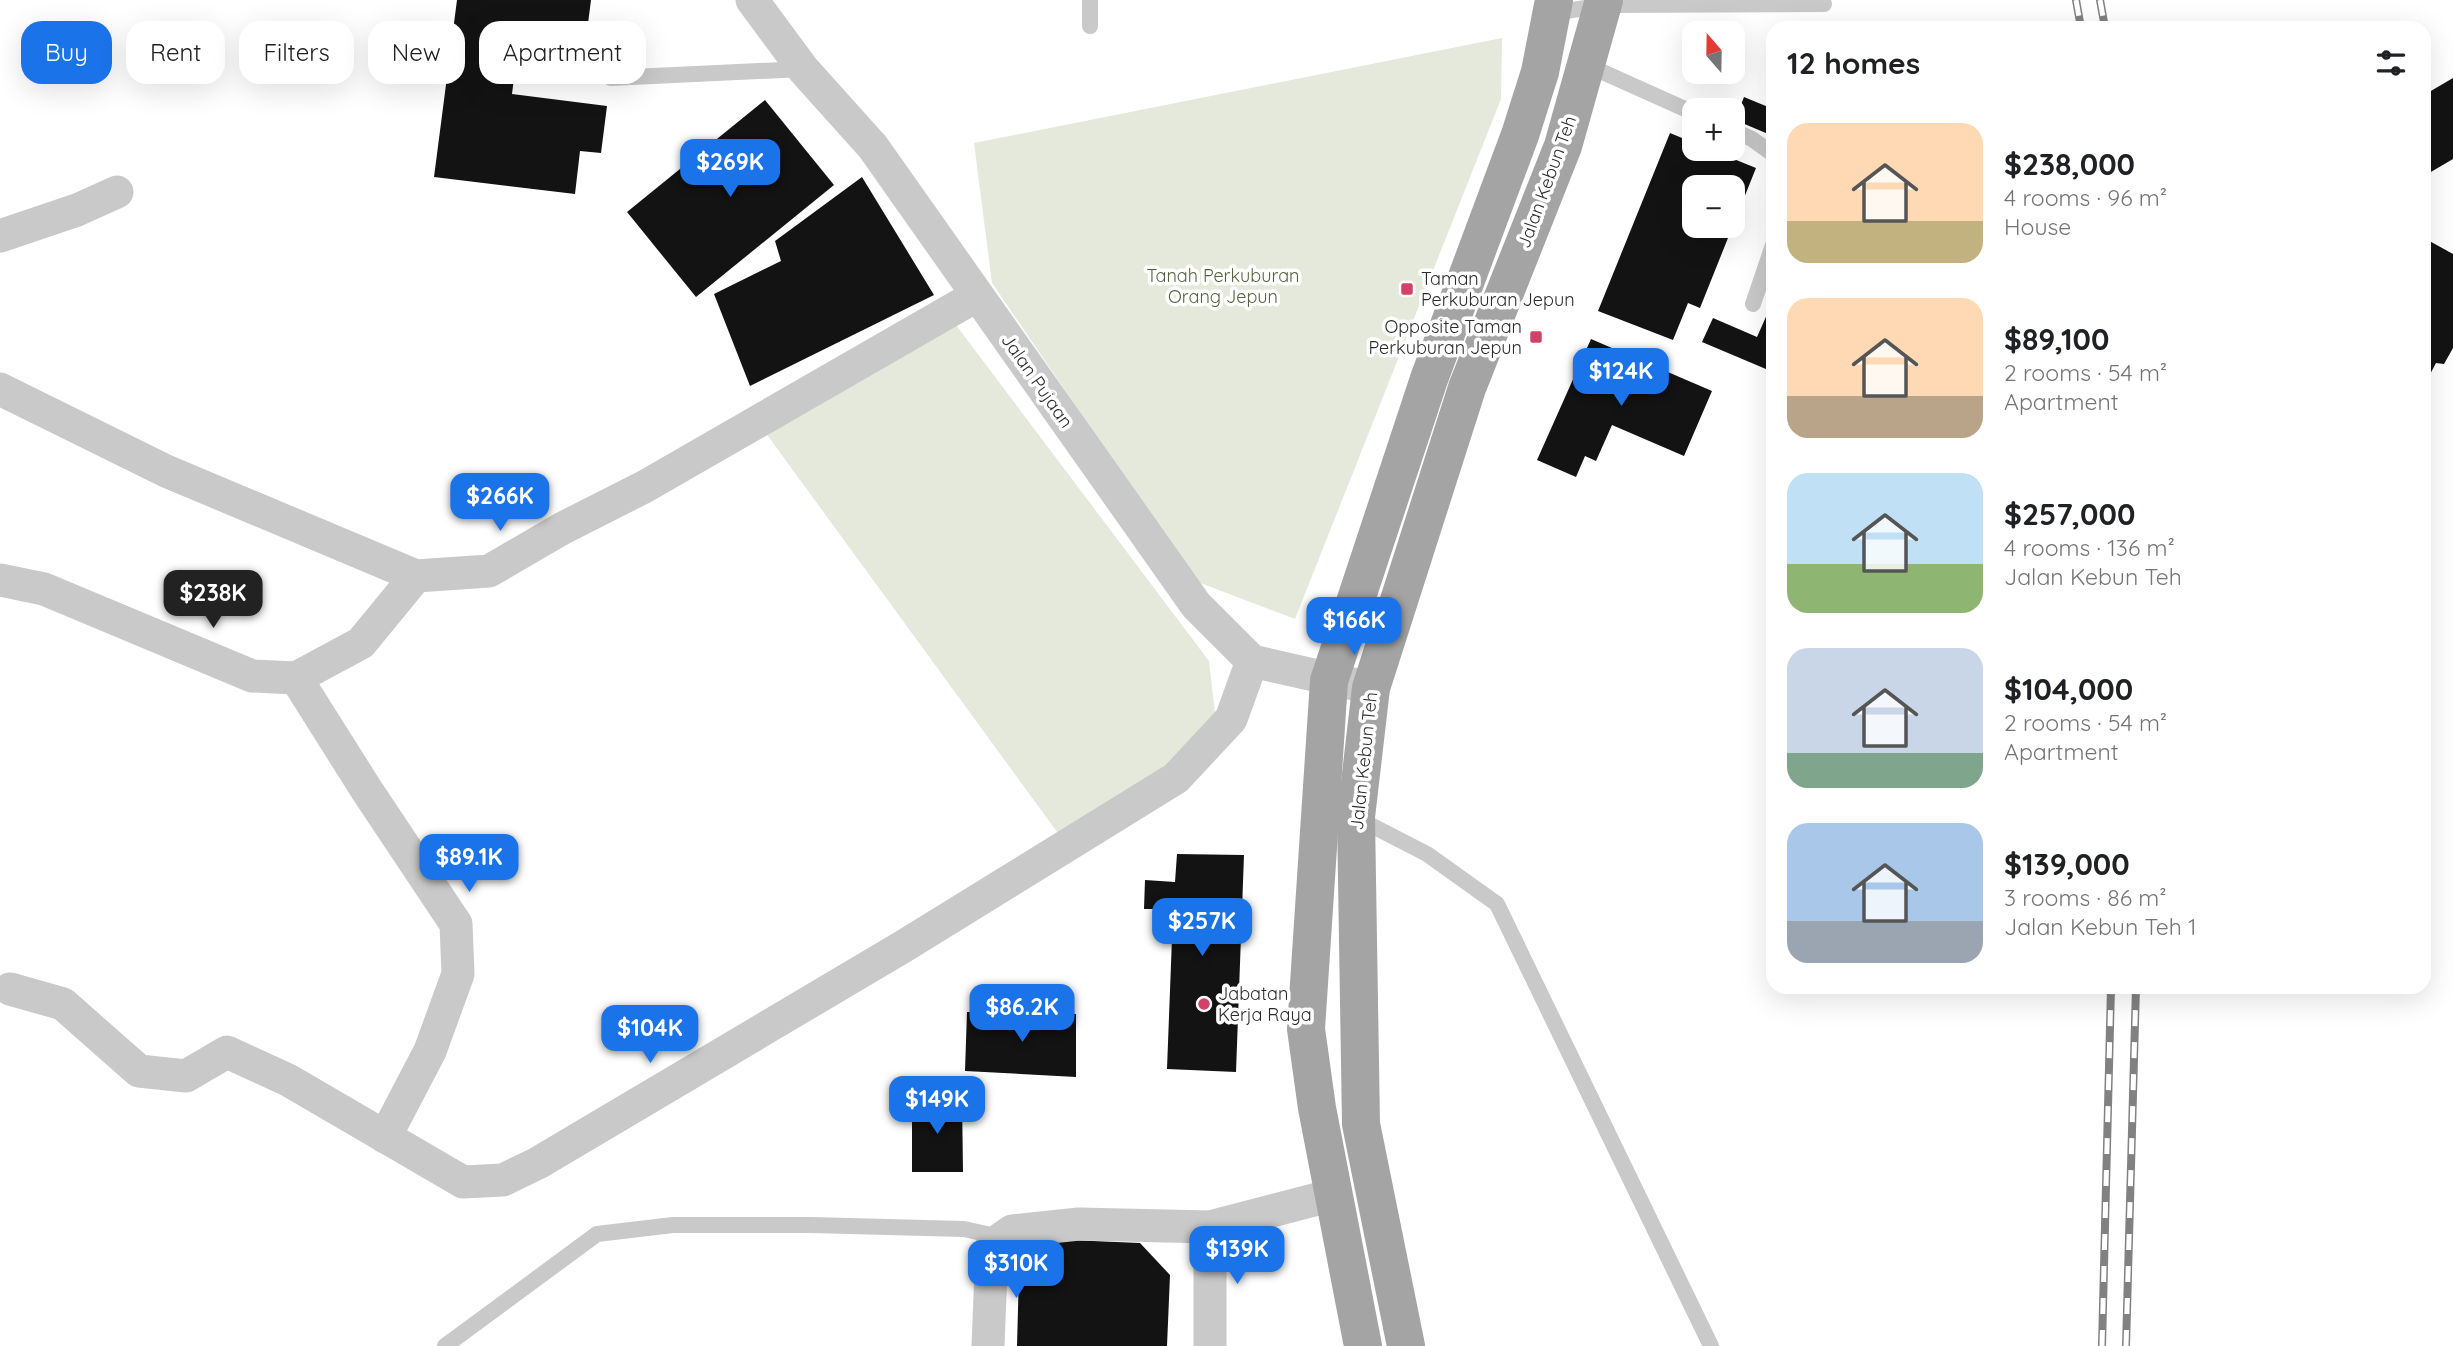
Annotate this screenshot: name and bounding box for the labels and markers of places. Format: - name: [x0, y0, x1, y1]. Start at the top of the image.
- pin: $269K: [681, 140, 779, 199]
- place label: Taman Perkuburan Jepun: [1421, 267, 1575, 311]
- marker: Taman Perkuburan Jepun: [1399, 281, 1415, 297]
- place label: Opposite Taman Perkuburan Jepun: [1368, 315, 1522, 359]
- marker: Opposite Taman Perkuburan Jepun: [1528, 329, 1544, 345]
- pin: $124K: [1572, 348, 1670, 408]
- pin: $266K: [451, 474, 549, 533]
- pin: $238K: [164, 570, 262, 630]
- pin: $166K: [1305, 598, 1403, 657]
- pin: $89.1K: [412, 834, 526, 894]
- pin: $257K: [1153, 898, 1251, 958]
- place label: Jabatan Kerja Raya: [1218, 982, 1312, 1026]
- pin: $86.2K: [965, 984, 1079, 1044]
- marker: Jabatan Kerja Raya: [1196, 996, 1212, 1012]
- pin: $104K: [601, 1006, 699, 1065]
- pin: $149K: [888, 1076, 986, 1136]
- pin: $139K: [1188, 1226, 1286, 1286]
- pin: $310K: [967, 1240, 1065, 1300]

